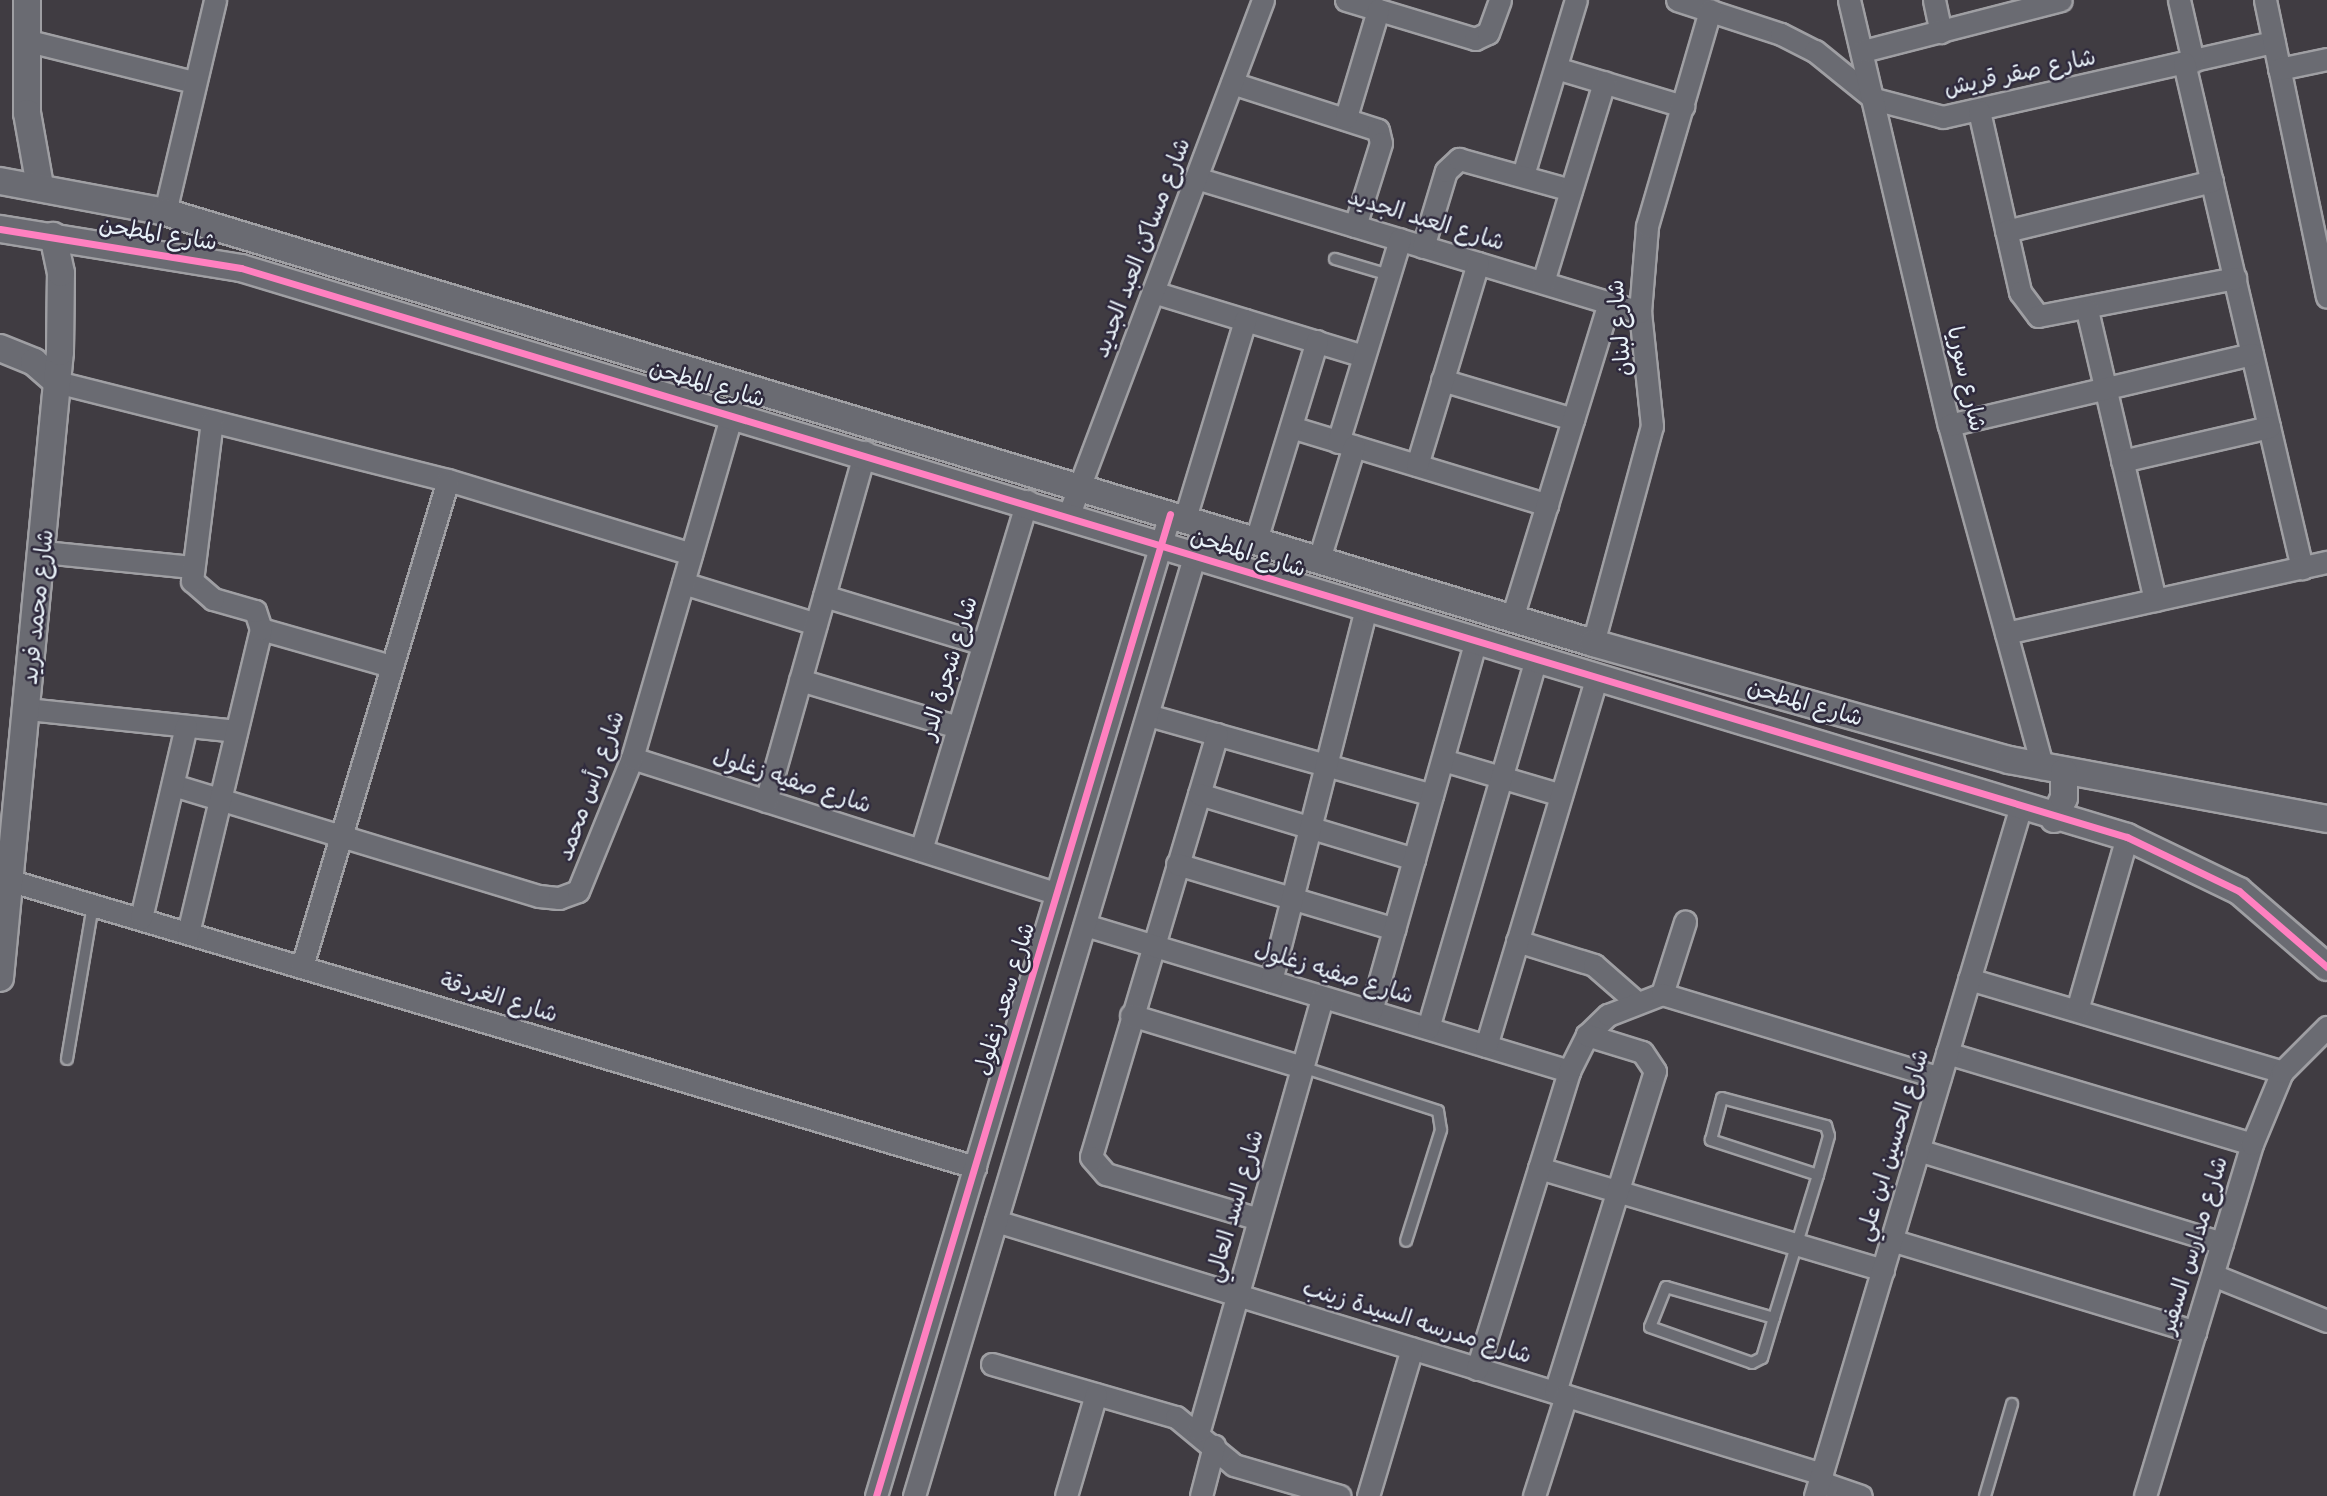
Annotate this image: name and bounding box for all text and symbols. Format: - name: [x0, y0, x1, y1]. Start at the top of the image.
- street label: شارع صقر قريش: [1941, 43, 2099, 103]
- street label: شارع مساكن العبد الجديد: [1087, 134, 1197, 362]
- street label: شارع العبد الجديد: [1344, 183, 1508, 257]
- street label: شارع المطحن: [97, 211, 219, 257]
- street label: شارع لبنان: [1602, 278, 1638, 378]
- street label: شارع سوريا: [1941, 324, 1991, 434]
- street label: شارع المطحن: [646, 354, 768, 414]
- street label: شارع المطحن: [1187, 522, 1309, 584]
- street label: شارع محمد فريد: [16, 528, 60, 686]
- street label: شارع شجرة الدر: [914, 593, 984, 743]
- street label: شارع المطحن: [1744, 673, 1866, 733]
- street label: شارع رأس محمد: [551, 707, 631, 865]
- street label: شارع صفيه زغلول: [709, 742, 875, 820]
- street label: شارع سعد زغلول: [969, 919, 1041, 1079]
- street label: شارع صفيه زغلول: [1251, 936, 1417, 1010]
- street label: شارع الغردقة: [437, 967, 561, 1029]
- street label: شارع الحسين ابن علي: [1851, 1046, 1935, 1244]
- street label: شارع السد العالي: [1200, 1127, 1270, 1285]
- street label: شارع مدارس السفير: [2154, 1153, 2234, 1337]
- street label: شارع مدرسه السيدة زينب: [1299, 1274, 1535, 1370]

